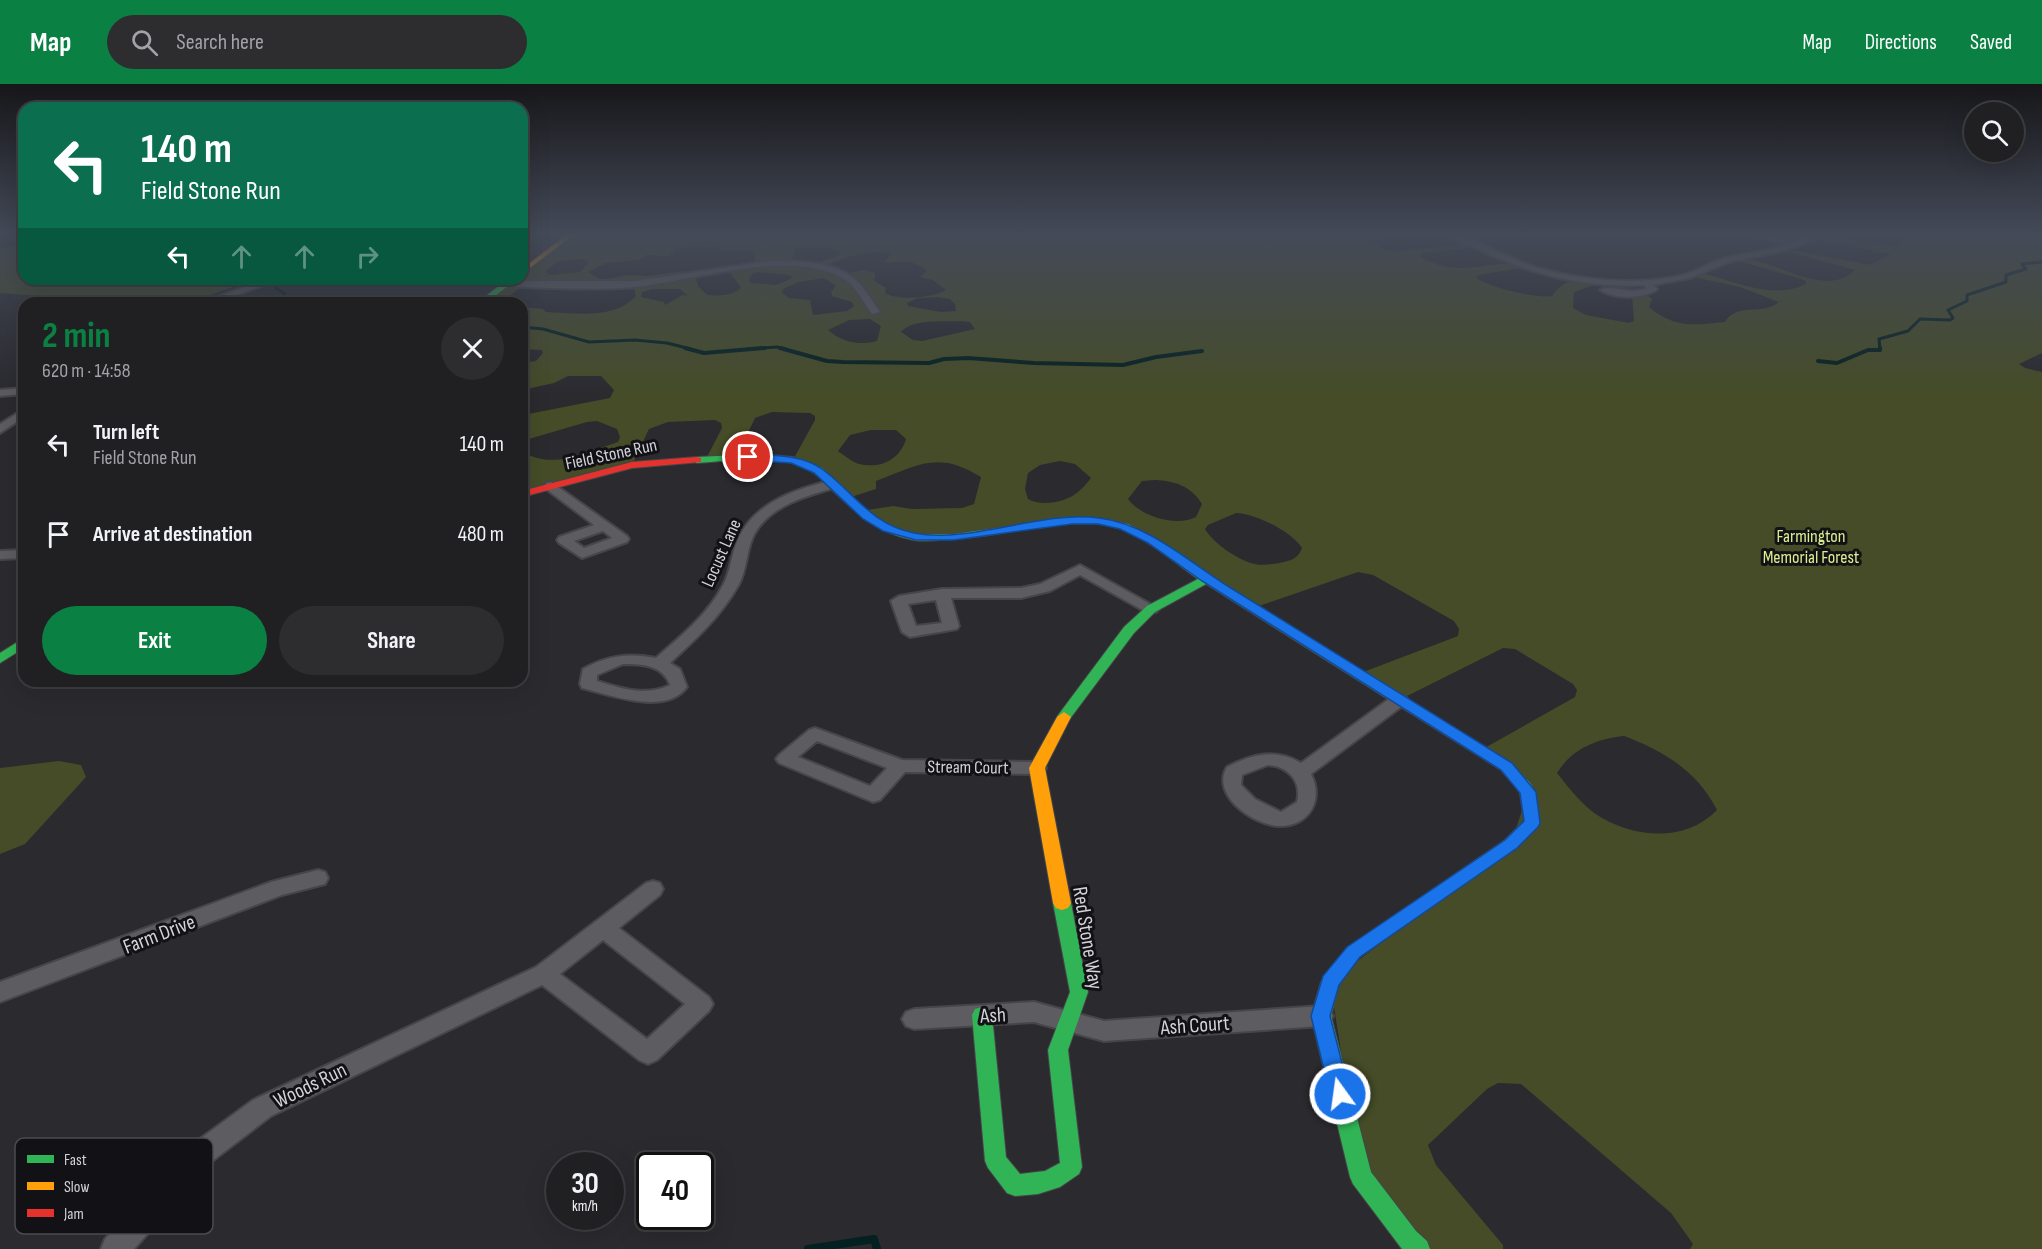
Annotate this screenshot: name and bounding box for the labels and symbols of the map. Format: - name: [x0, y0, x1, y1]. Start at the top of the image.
- pin: [722, 431, 773, 482]
- street label: Field Stone Run: [563, 435, 659, 474]
- street label: Locust Lane: [697, 516, 746, 590]
- park label: Farmington Memorial Forest: [1763, 526, 1860, 568]
- street label: Stream Court: [927, 756, 1009, 779]
- street label: Red Stone Way: [1067, 885, 1108, 991]
- street label: Farm Drive: [120, 909, 199, 960]
- street label: Ash: [979, 1002, 1006, 1029]
- street label: Ash Court: [1159, 1011, 1230, 1040]
- street label: Woods Run: [270, 1057, 351, 1114]
- position arrow: [1308, 1062, 1372, 1126]
- legend: [15, 1138, 213, 1234]
- text: Fast: [64, 1151, 87, 1170]
- speed limit sign: 40: [636, 1152, 714, 1230]
- text: Slow: [64, 1178, 89, 1197]
- text: Jam: [63, 1205, 84, 1224]

